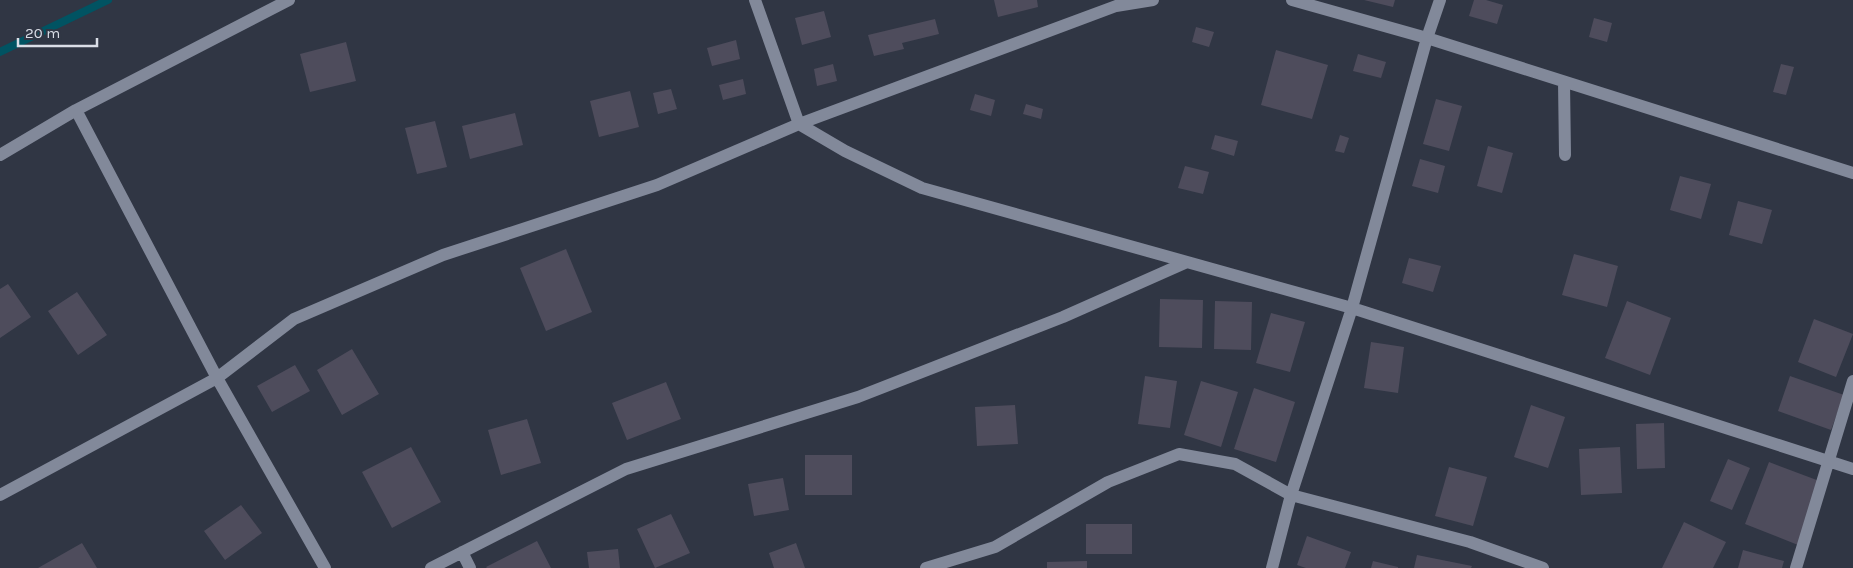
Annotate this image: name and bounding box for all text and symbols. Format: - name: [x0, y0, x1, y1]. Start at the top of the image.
- scale bar: [18, 15, 96, 47]
- text: 20 m: [25, 24, 60, 42]

